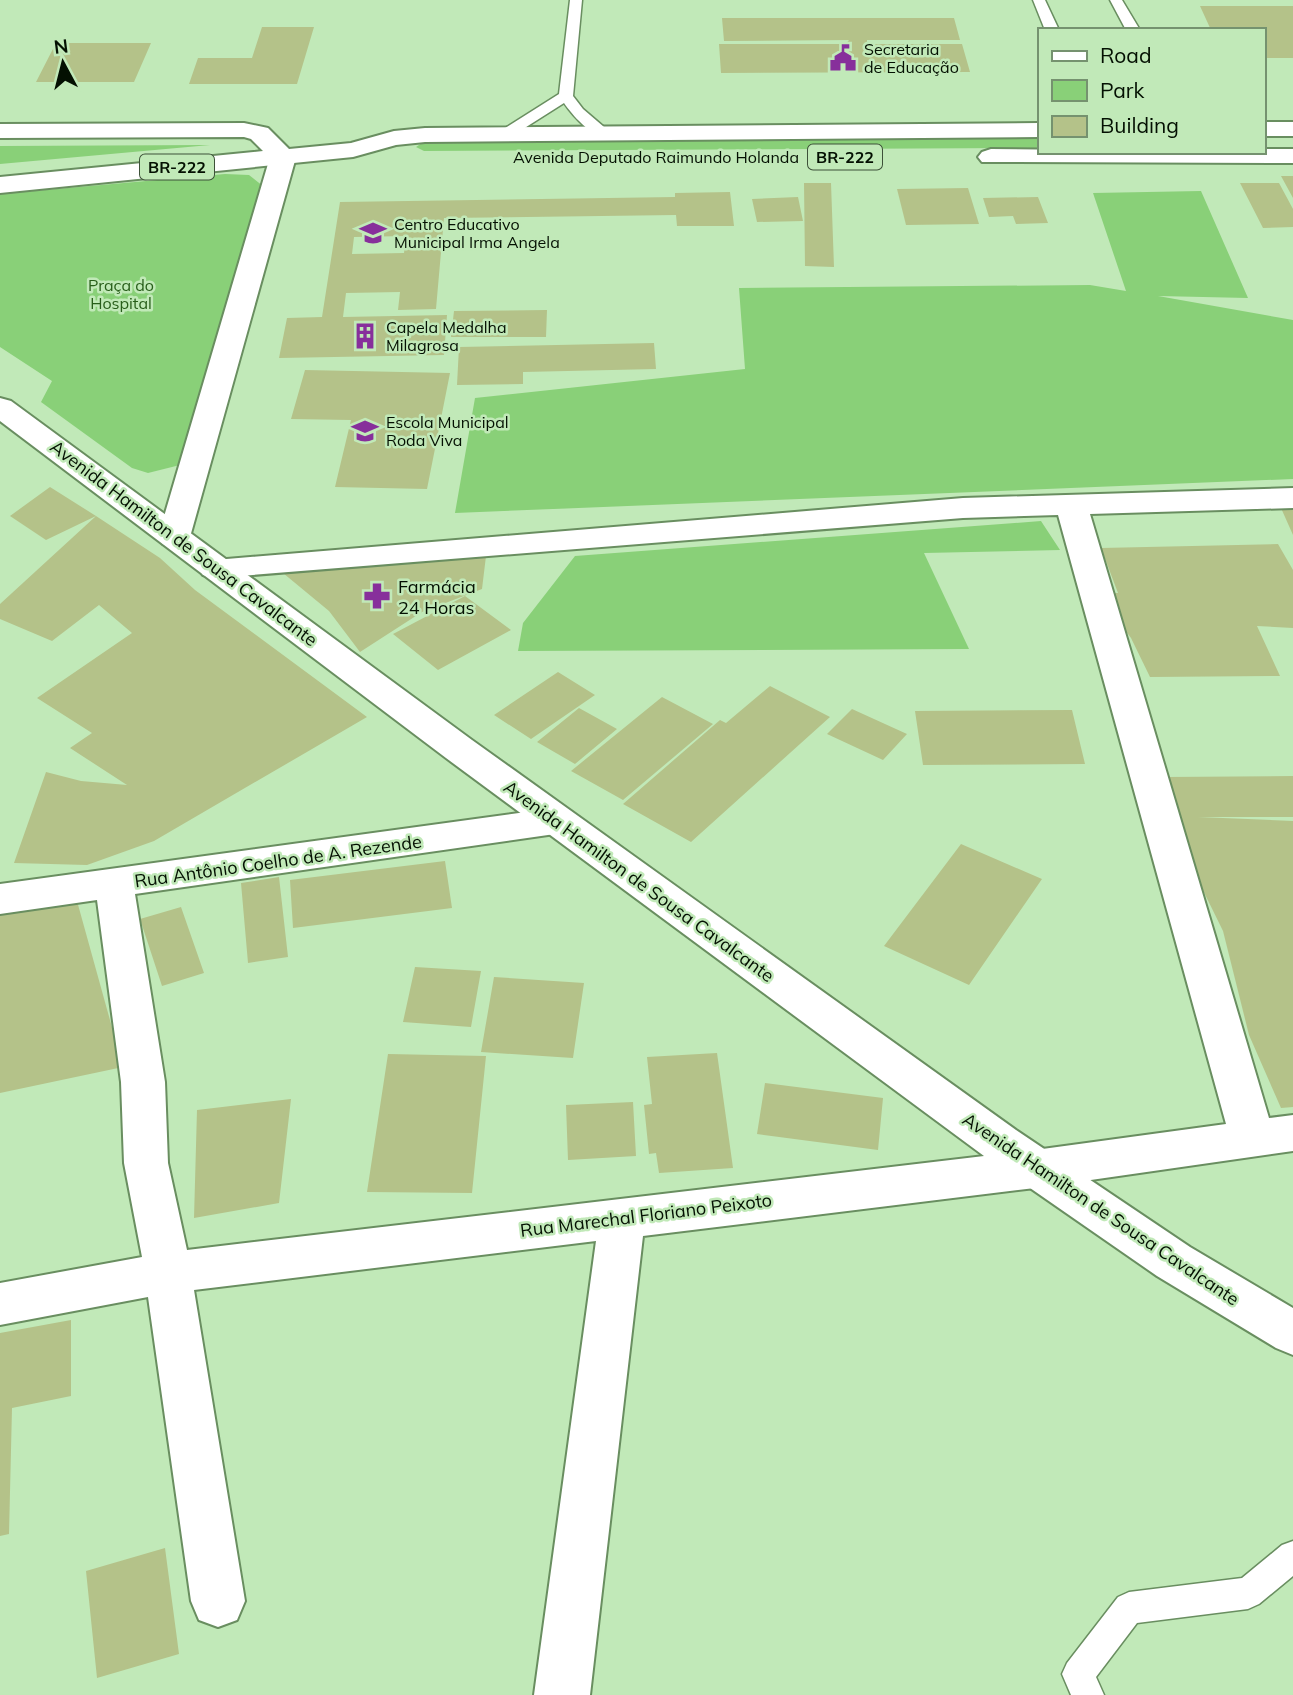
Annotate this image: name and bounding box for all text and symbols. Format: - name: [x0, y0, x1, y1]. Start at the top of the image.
- north arrow: [28, 28, 98, 98]
- legend: [1038, 28, 1265, 154]
- text: N: [52, 33, 70, 59]
- place label: Secretaria de Educação: [864, 39, 959, 77]
- text: Road: [1100, 42, 1151, 68]
- public building icon: Secretaria de Educação: [828, 43, 858, 73]
- text: Park: [1100, 77, 1144, 103]
- text: Building: [1100, 112, 1179, 138]
- road number: BR-222: [808, 144, 882, 169]
- street label: Avenida Deputado Raimundo Holanda: [513, 147, 799, 167]
- road number: BR-222: [140, 154, 214, 180]
- place label: Centro Educativo Municipal Irma Angela: [394, 214, 560, 252]
- school or university icon: Centro Educativo Municipal Irma Angela: [358, 218, 388, 248]
- park label: Praça do Hospital: [88, 275, 154, 313]
- place label: Capela Medalha Milagrosa: [386, 317, 507, 355]
- building icon: Capela Medalha Milagrosa: [350, 321, 380, 351]
- place label: Escola Municipal Roda Viva: [386, 412, 509, 450]
- school or university icon: Escola Municipal Roda Viva: [350, 416, 380, 446]
- street label: Avenida Hamilton de Sousa Cavalcante: [46, 435, 322, 651]
- place label: Farmácia 24 Horas: [398, 575, 476, 619]
- pharmacy icon: Farmácia 24 Horas: [362, 581, 392, 611]
- street label: Avenida Hamilton de Sousa Cavalcante: [499, 775, 779, 987]
- street label: Rua Antônio Coelho de A. Rezende: [133, 829, 423, 893]
- street label: Avenida Hamilton de Sousa Cavalcante: [958, 1108, 1244, 1310]
- street label: Rua Marechal Floriano Peixoto: [519, 1188, 773, 1242]

